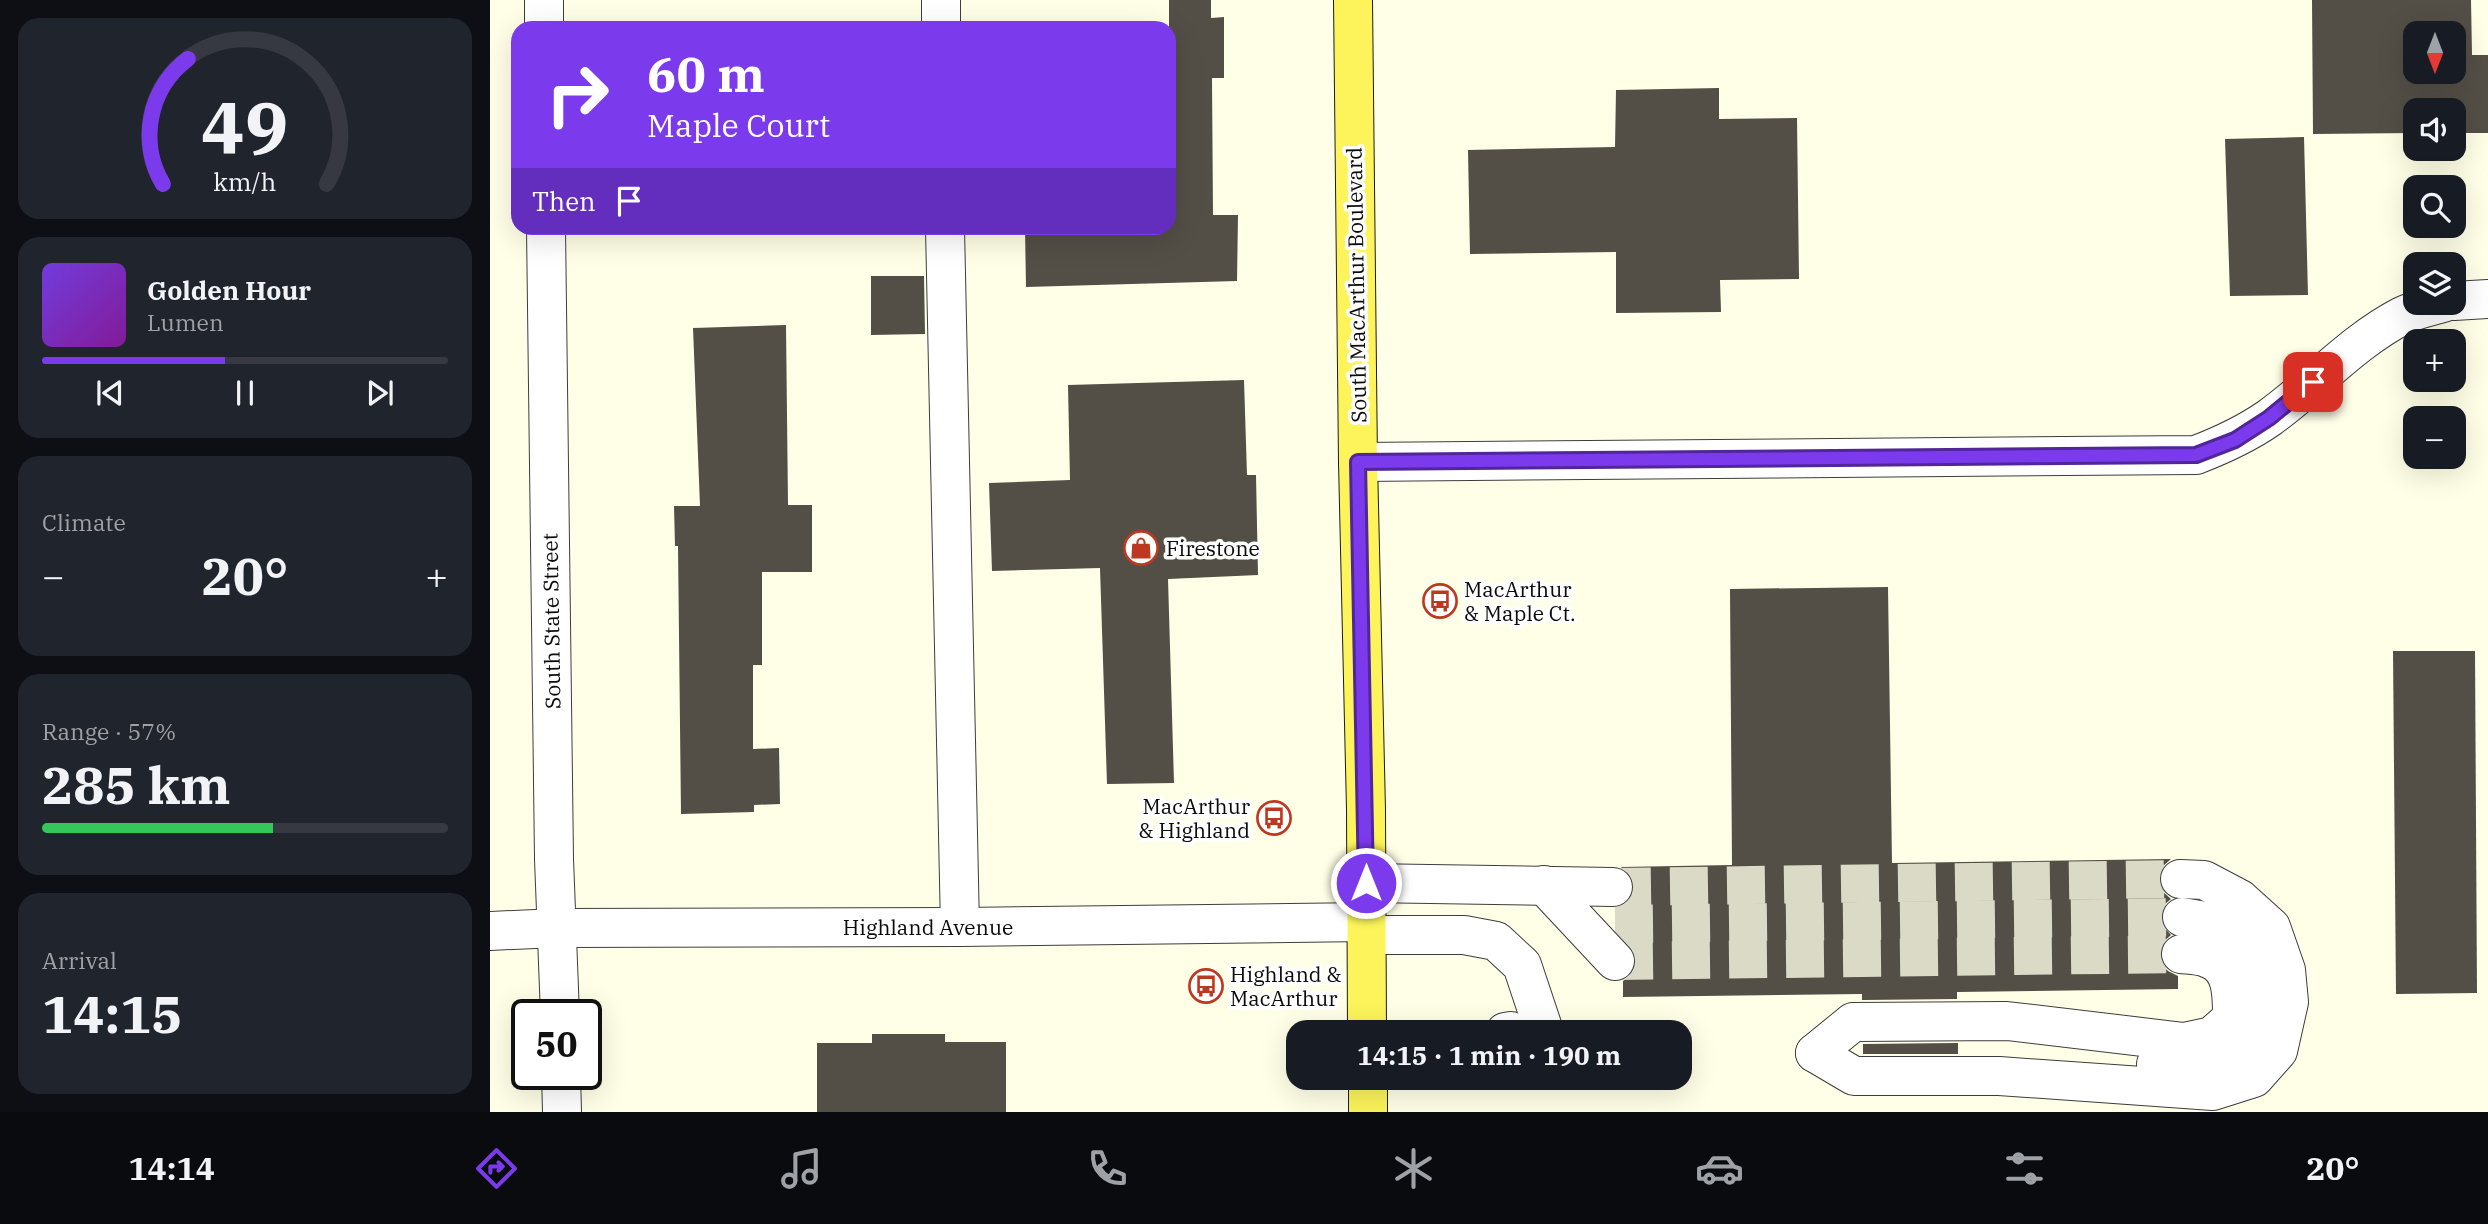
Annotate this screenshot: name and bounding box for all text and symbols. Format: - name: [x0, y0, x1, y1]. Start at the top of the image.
- north arrow: [2403, 21, 2466, 84]
- map controls: [2403, 21, 2466, 469]
- text: 60 m: [647, 42, 765, 105]
- icon: right: [532, 49, 623, 140]
- text: 49: [201, 80, 289, 175]
- button: sound: [2403, 98, 2466, 161]
- text: Maple Court: [647, 104, 830, 146]
- street label: South MacArthur Boulevard: [1340, 147, 1372, 423]
- text: km/h: [213, 165, 277, 198]
- button: search: [2403, 175, 2466, 238]
- icon: arrive: [610, 182, 648, 220]
- text: Then: [532, 184, 596, 218]
- button: layers: [2403, 252, 2466, 315]
- text: Golden Hour: [147, 273, 311, 307]
- text: Lumen: [147, 307, 224, 337]
- button: +: [2403, 329, 2466, 392]
- pin: [2283, 352, 2343, 412]
- icon: arrive: [2294, 363, 2332, 401]
- icon: previous: [91, 374, 129, 412]
- icon: pause: [226, 374, 264, 412]
- icon: next: [361, 374, 399, 412]
- button: −: [2403, 406, 2466, 469]
- text: Climate: [42, 507, 126, 537]
- shop icon: Firestone: [1122, 529, 1160, 567]
- street label: South State Street: [535, 533, 567, 709]
- place label: Firestone: [1166, 534, 1260, 562]
- text: 20°: [202, 542, 288, 609]
- text: −: [42, 551, 65, 600]
- text: +: [425, 551, 448, 600]
- place label: MacArthur & Maple Ct.: [1464, 575, 1576, 627]
- bus stop icon: MacArthur & Maple Ct.: [1421, 582, 1459, 620]
- text: Range · 57%: [42, 716, 176, 746]
- text: 285 km: [42, 751, 231, 818]
- place label: MacArthur & Highland: [1139, 792, 1251, 844]
- bus stop icon: MacArthur & Highland: [1255, 799, 1293, 837]
- position arrow: [1329, 846, 1403, 920]
- street label: Highland Avenue: [843, 913, 1013, 941]
- text: Arrival: [42, 945, 117, 975]
- place label: Highland & MacArthur: [1230, 960, 1341, 1012]
- bus stop icon: Highland & MacArthur: [1187, 967, 1225, 1005]
- text: 14:15: [42, 980, 183, 1047]
- speed limit sign: 50: [511, 999, 602, 1090]
- text: 14:15 · 1 min · 190 m: [1357, 1038, 1621, 1072]
- icon: directions: [472, 1144, 521, 1193]
- icon: music: [777, 1144, 826, 1193]
- icon: phone: [1083, 1144, 1132, 1193]
- icon: climate: [1389, 1144, 1438, 1193]
- icon: car: [1695, 1144, 1744, 1193]
- icon: filters: [2000, 1144, 2049, 1193]
- text: 14:14: [128, 1147, 215, 1189]
- text: 20°: [2306, 1147, 2360, 1189]

